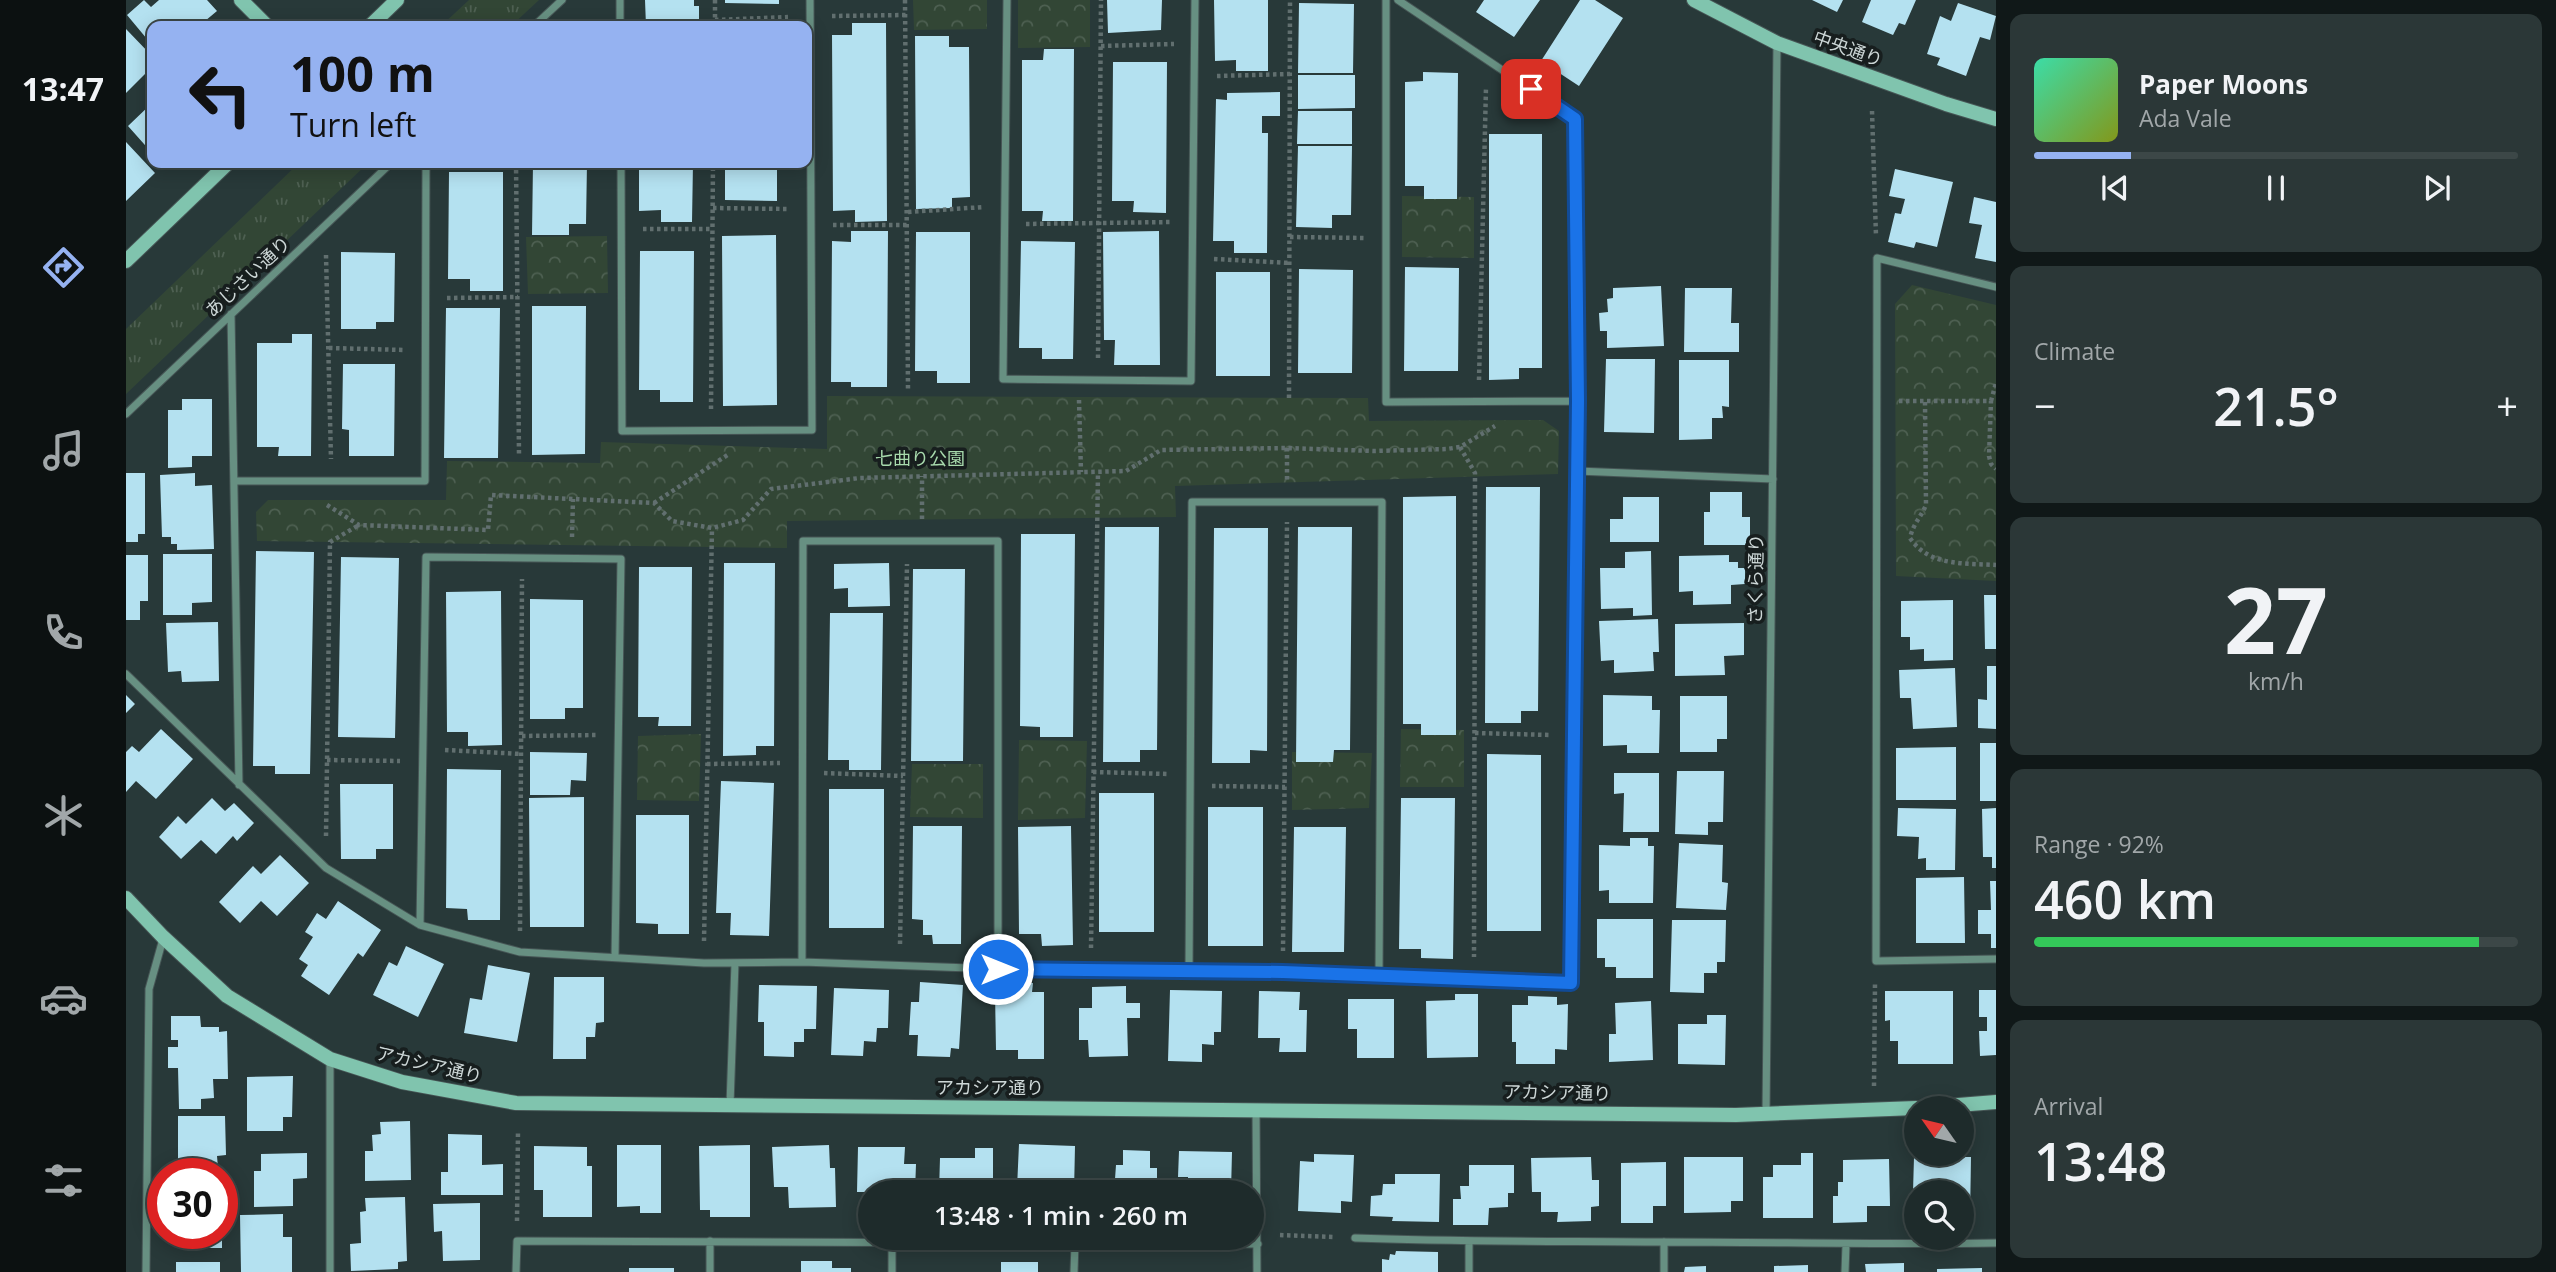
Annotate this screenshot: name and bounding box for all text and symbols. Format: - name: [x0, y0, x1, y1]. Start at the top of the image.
- street label: 中央通り: [1810, 24, 1886, 72]
- text: 100 m: [290, 40, 435, 106]
- icon: left: [175, 49, 266, 140]
- pin: [1501, 59, 1561, 119]
- text: Paper Moons: [2139, 66, 2308, 102]
- text: 13:47: [22, 67, 104, 110]
- icon: arrive: [1512, 70, 1550, 108]
- text: Ada Vale: [2139, 102, 2232, 134]
- text: Turn left: [290, 103, 416, 146]
- icon: previous: [2096, 169, 2134, 207]
- icon: pause: [2257, 169, 2295, 207]
- icon: next: [2418, 169, 2456, 207]
- street label: あじさい通り: [200, 231, 295, 322]
- icon: directions: [39, 243, 88, 292]
- text: Climate: [2034, 335, 2115, 367]
- text: 21.5°: [2213, 370, 2339, 441]
- text: −: [2034, 379, 2056, 431]
- text: +: [2496, 379, 2518, 431]
- icon: music: [39, 426, 88, 475]
- park label: 七曲り公園: [875, 446, 965, 470]
- street label: さくら通り: [1742, 534, 1768, 624]
- text: 27: [2224, 557, 2328, 681]
- icon: phone: [39, 608, 88, 657]
- text: km/h: [2248, 665, 2304, 697]
- icon: climate: [39, 791, 88, 840]
- text: Range · 92%: [2034, 828, 2164, 860]
- text: 460 km: [2034, 863, 2216, 934]
- position arrow: [961, 932, 1035, 1006]
- icon: car: [39, 974, 88, 1023]
- street label: アカシア通り: [374, 1040, 485, 1088]
- street label: アカシア通り: [936, 1075, 1044, 1099]
- street label: アカシア通り: [1503, 1079, 1611, 1105]
- text: Arrival: [2034, 1090, 2103, 1122]
- north arrow: [1904, 1096, 1974, 1166]
- map controls: [1904, 1096, 1974, 1250]
- text: 13:48: [2034, 1125, 2167, 1196]
- icon: filters: [39, 1156, 88, 1205]
- speed limit sign: 30: [147, 1158, 238, 1249]
- button: search: [1904, 1180, 1974, 1250]
- text: 13:48 · 1 min · 260 m: [934, 1197, 1188, 1233]

